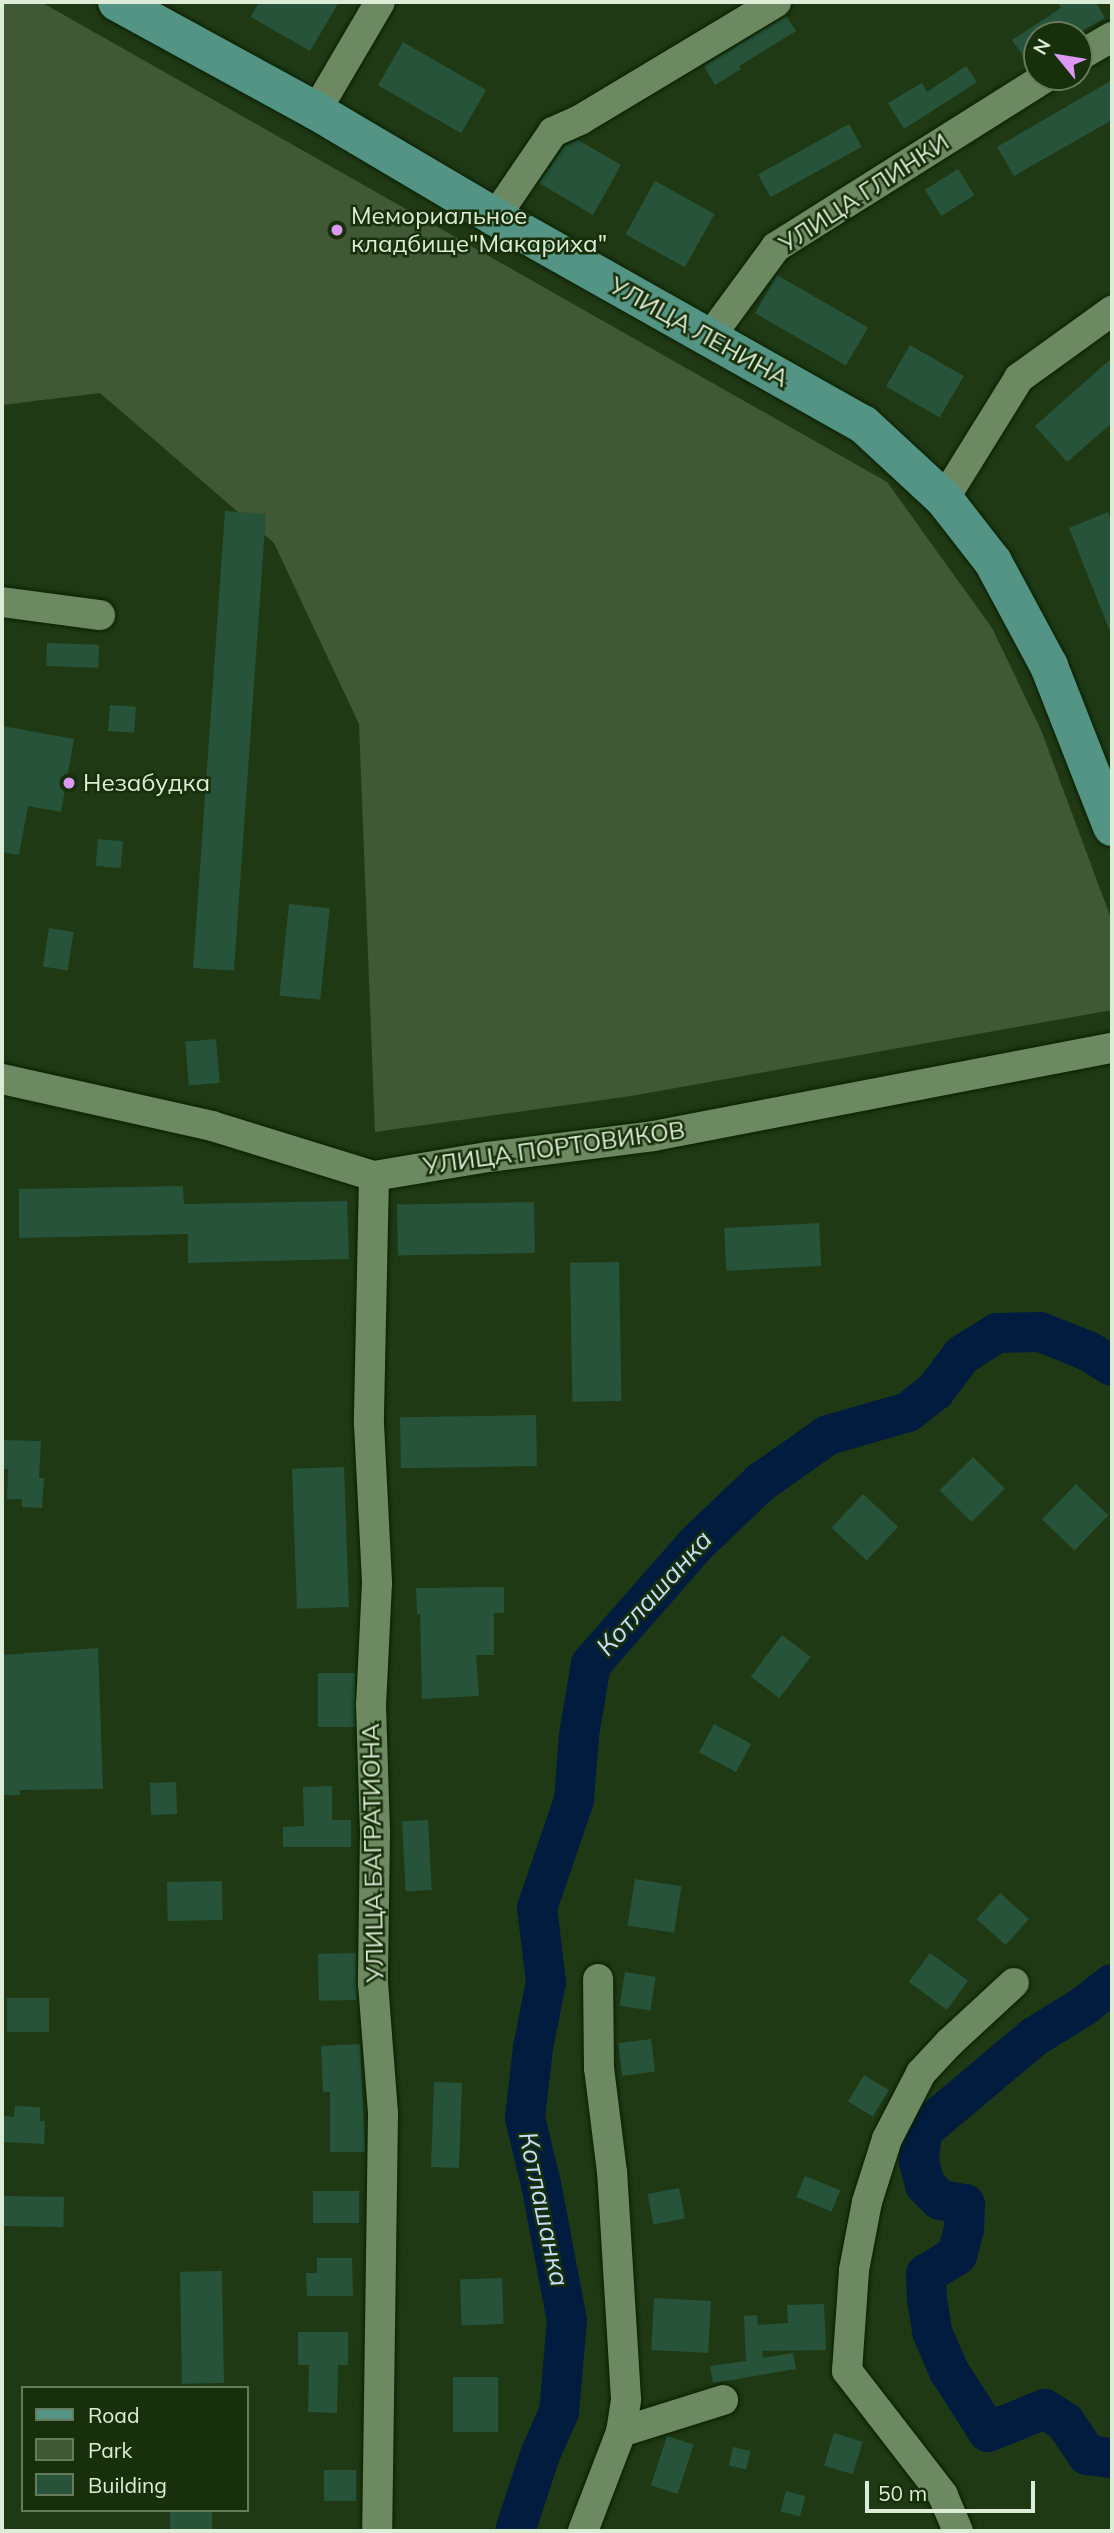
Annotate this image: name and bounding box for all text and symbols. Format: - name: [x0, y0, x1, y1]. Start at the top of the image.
- north arrow: [1023, 21, 1093, 91]
- text: N: [1028, 34, 1056, 59]
- street label: УЛИЦА ГЛИНКИ: [774, 127, 954, 259]
- place label: Мемориальное кладбище"Макариха": [351, 202, 607, 258]
- marker: Мемориальное кладбище"Макариха": [329, 222, 345, 238]
- street label: УЛИЦА ЛЕНИНА: [605, 271, 793, 393]
- place label: Незабудка: [83, 769, 210, 797]
- marker: Незабудка: [61, 775, 77, 791]
- street label: УЛИЦА ПОРТОВИКОВ: [421, 1115, 687, 1181]
- water label: Котлашанка: [590, 1524, 718, 1662]
- street label: УЛИЦА БАГРАТИОНА: [356, 1723, 390, 1983]
- water label: Котлашанка: [512, 2129, 576, 2289]
- legend: [21, 2386, 248, 2512]
- text: Road: [88, 2402, 139, 2428]
- text: Park: [88, 2437, 132, 2463]
- scale bar: [869, 2466, 1039, 2510]
- text: Building: [88, 2472, 167, 2498]
- text: 50 m: [878, 2480, 927, 2506]

